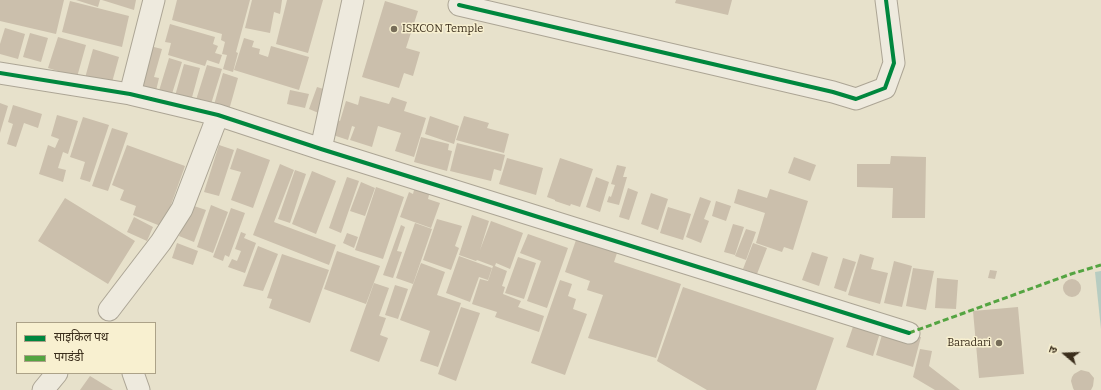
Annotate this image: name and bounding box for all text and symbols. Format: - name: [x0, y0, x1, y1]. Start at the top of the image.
- place label: ISKCON Temple: [402, 22, 483, 36]
- marker: ISKCON Temple: [389, 24, 399, 34]
- legend: [16, 322, 156, 374]
- text: साइकिल पथ: [54, 330, 108, 344]
- north arrow: [1045, 334, 1085, 374]
- place label: Baradari: [947, 336, 991, 350]
- marker: Baradari: [994, 338, 1004, 348]
- text: उ: [1046, 345, 1060, 355]
- text: पगडंडी: [54, 350, 84, 364]

